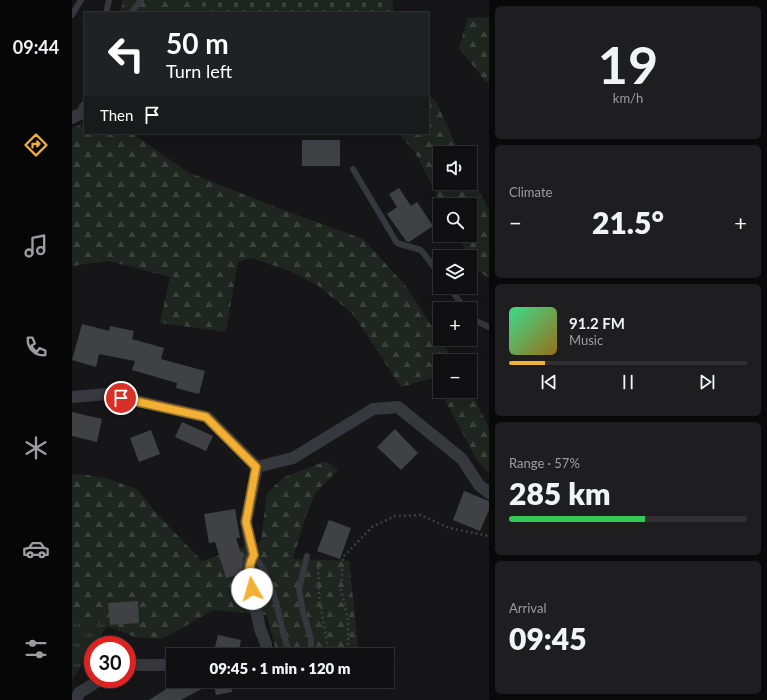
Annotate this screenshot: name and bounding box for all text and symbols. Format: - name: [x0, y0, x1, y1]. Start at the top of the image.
- text: 50 m: [166, 26, 229, 60]
- icon: left: [100, 28, 152, 80]
- text: 19: [598, 33, 658, 95]
- text: 09:44: [13, 36, 59, 58]
- text: Turn left: [166, 60, 232, 82]
- text: km/h: [613, 90, 643, 106]
- icon: arrive: [141, 104, 163, 126]
- text: Then: [100, 106, 133, 124]
- icon: directions: [22, 131, 50, 159]
- map controls: [433, 146, 477, 398]
- button: sound: [433, 146, 477, 190]
- text: Climate: [509, 184, 552, 200]
- button: search: [433, 198, 477, 242]
- text: 21.5°: [592, 204, 664, 240]
- text: −: [509, 209, 522, 236]
- text: +: [734, 209, 747, 236]
- icon: music: [22, 232, 50, 260]
- button: layers: [433, 250, 477, 294]
- button: +: [433, 302, 477, 346]
- text: 91.2 FM: [569, 314, 625, 332]
- text: Music: [569, 332, 603, 348]
- icon: phone: [22, 333, 50, 361]
- button: −: [433, 354, 477, 398]
- icon: previous: [538, 371, 560, 393]
- icon: pause: [617, 371, 639, 393]
- icon: next: [696, 371, 718, 393]
- pin: [104, 381, 138, 415]
- icon: arrive: [110, 387, 132, 409]
- icon: climate: [22, 434, 50, 462]
- text: Range · 57%: [509, 455, 580, 471]
- text: 285 km: [509, 475, 610, 511]
- icon: car: [22, 535, 50, 563]
- position arrow: [231, 568, 273, 610]
- text: Arrival: [509, 600, 546, 616]
- text: 09:45: [509, 620, 587, 656]
- icon: filters: [22, 635, 50, 663]
- speed limit sign: 30: [84, 636, 136, 688]
- text: 09:45 · 1 min · 120 m: [209, 659, 351, 677]

